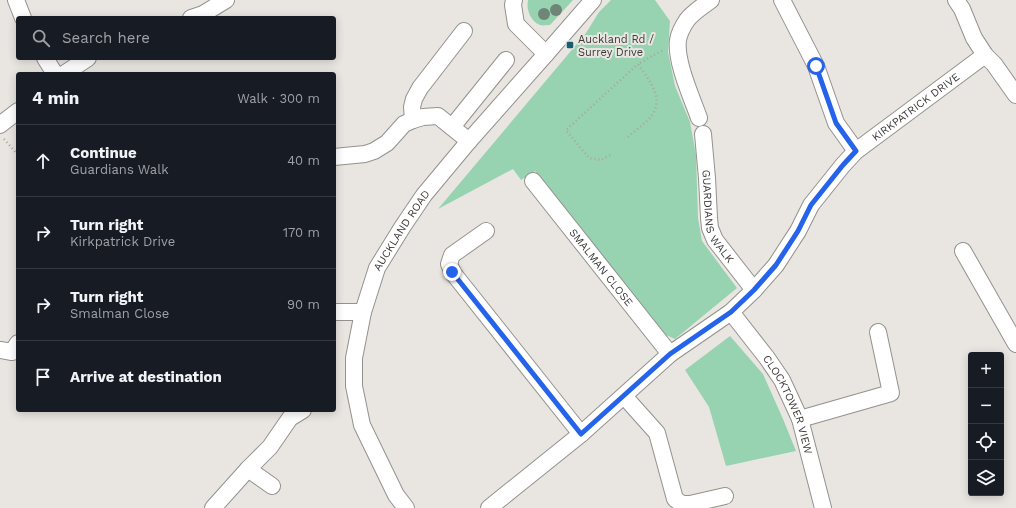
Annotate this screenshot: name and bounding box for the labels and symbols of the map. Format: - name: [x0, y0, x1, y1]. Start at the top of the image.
- place label: Auckland Rd / Surrey Drive: [578, 33, 654, 59]
- marker: Auckland Rd / Surrey Drive: [565, 40, 575, 50]
- route start: [807, 57, 825, 75]
- street label: KIRKPATRICK DRIVE: [869, 70, 962, 144]
- street label: GUARDIANS WALK: [700, 169, 737, 265]
- street label: AUCKLAND ROAD: [370, 187, 432, 273]
- street label: SMALMAN CLOSE: [567, 226, 636, 309]
- route end: [443, 263, 461, 281]
- street label: CLOCKTOWER VIEW: [760, 352, 815, 456]

